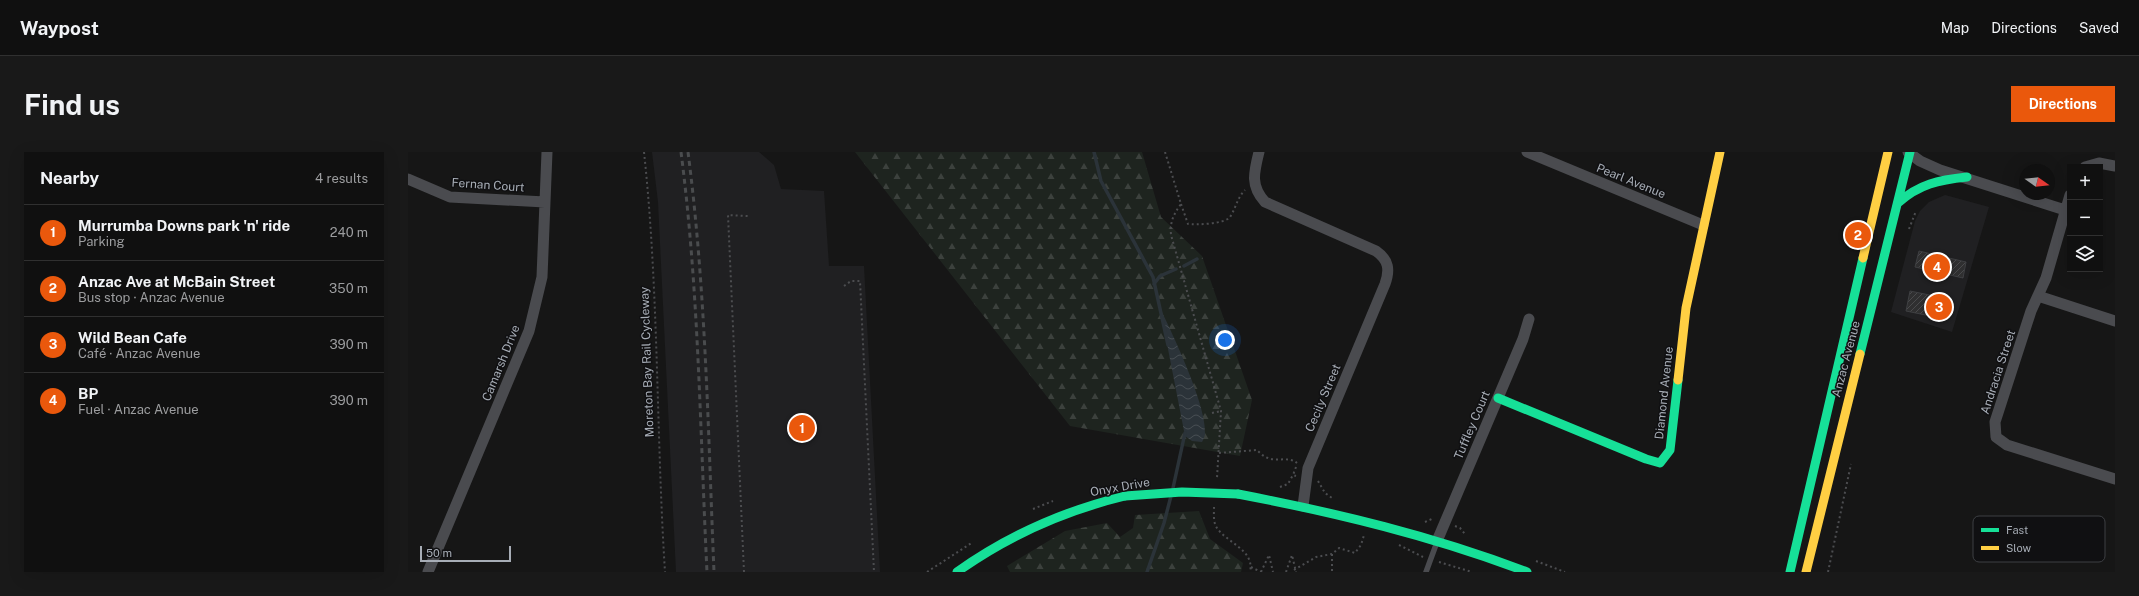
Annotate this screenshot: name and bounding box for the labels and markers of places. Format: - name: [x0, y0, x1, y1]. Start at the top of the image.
- pin: 2: [1845, 220, 1871, 250]
- pin: 4: [1924, 252, 1950, 282]
- pin: 3: [1926, 292, 1952, 322]
- pin: 1: [789, 413, 815, 443]

